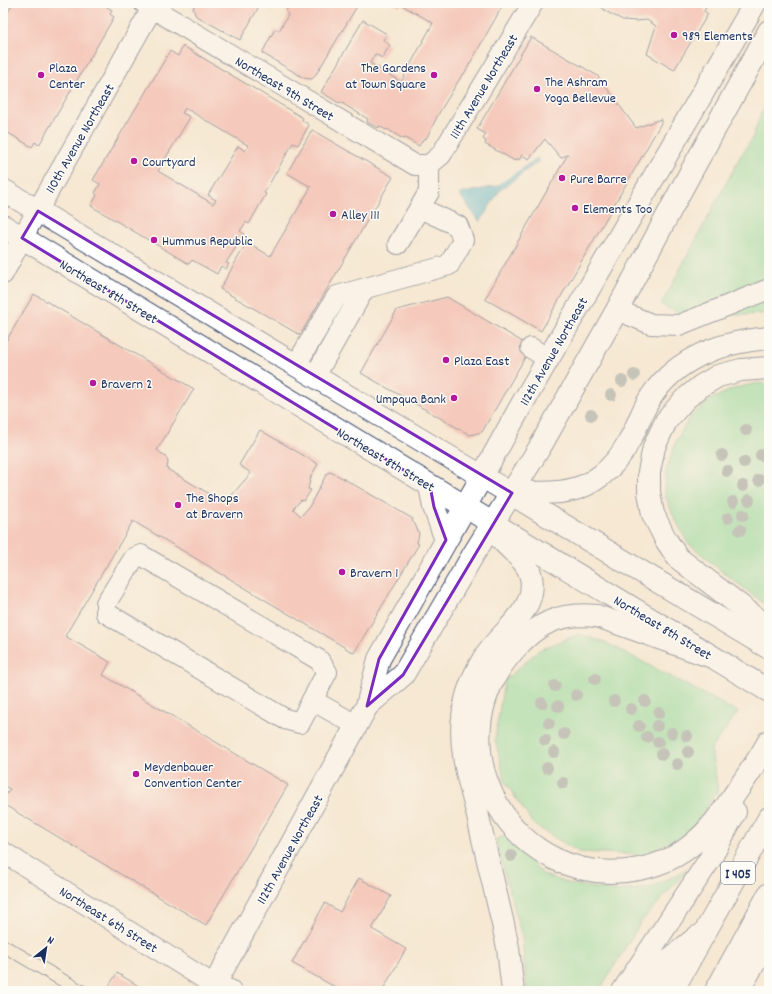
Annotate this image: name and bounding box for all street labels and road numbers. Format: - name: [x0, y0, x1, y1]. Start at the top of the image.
- street label: 111th Avenue Northeast: [445, 31, 524, 143]
- street label: Northeast 9th Street: [231, 52, 337, 127]
- street label: 110th Avenue Northeast: [41, 80, 120, 198]
- street label: Northeast 8th Street: [55, 255, 161, 330]
- street label: 112th Avenue Northeast: [516, 294, 594, 410]
- street label: Northeast 8th Street: [332, 423, 438, 498]
- street label: Northeast 8th Street: [609, 591, 715, 666]
- street label: 112th Avenue Northeast: [252, 792, 329, 908]
- road number: I 405: [721, 862, 755, 884]
- street label: Northeast 6th Street: [55, 882, 161, 959]

